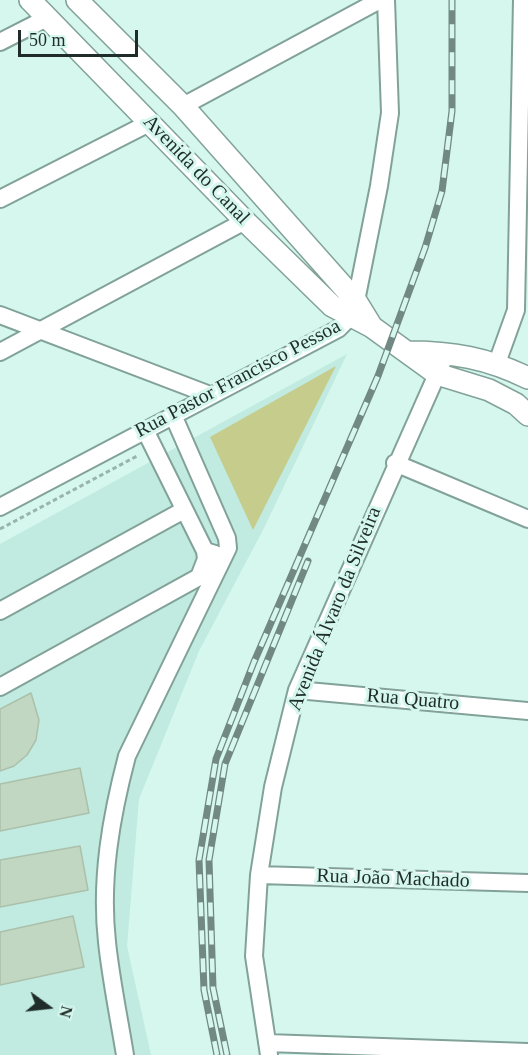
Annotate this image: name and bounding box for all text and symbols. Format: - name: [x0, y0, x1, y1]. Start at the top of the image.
- scale bar: [21, 18, 141, 56]
- text: 50 m: [29, 30, 66, 50]
- street label: Avenida do Canal: [138, 110, 254, 230]
- street label: Rua Pastor Francisco Pessoa: [131, 315, 345, 443]
- street label: Avenida Álvaro da Silveira: [283, 503, 387, 715]
- street label: Rua Quatro: [366, 684, 460, 716]
- street label: Rua João Machado: [316, 864, 470, 894]
- north arrow: [18, 977, 78, 1037]
- text: N: [56, 1004, 76, 1020]

